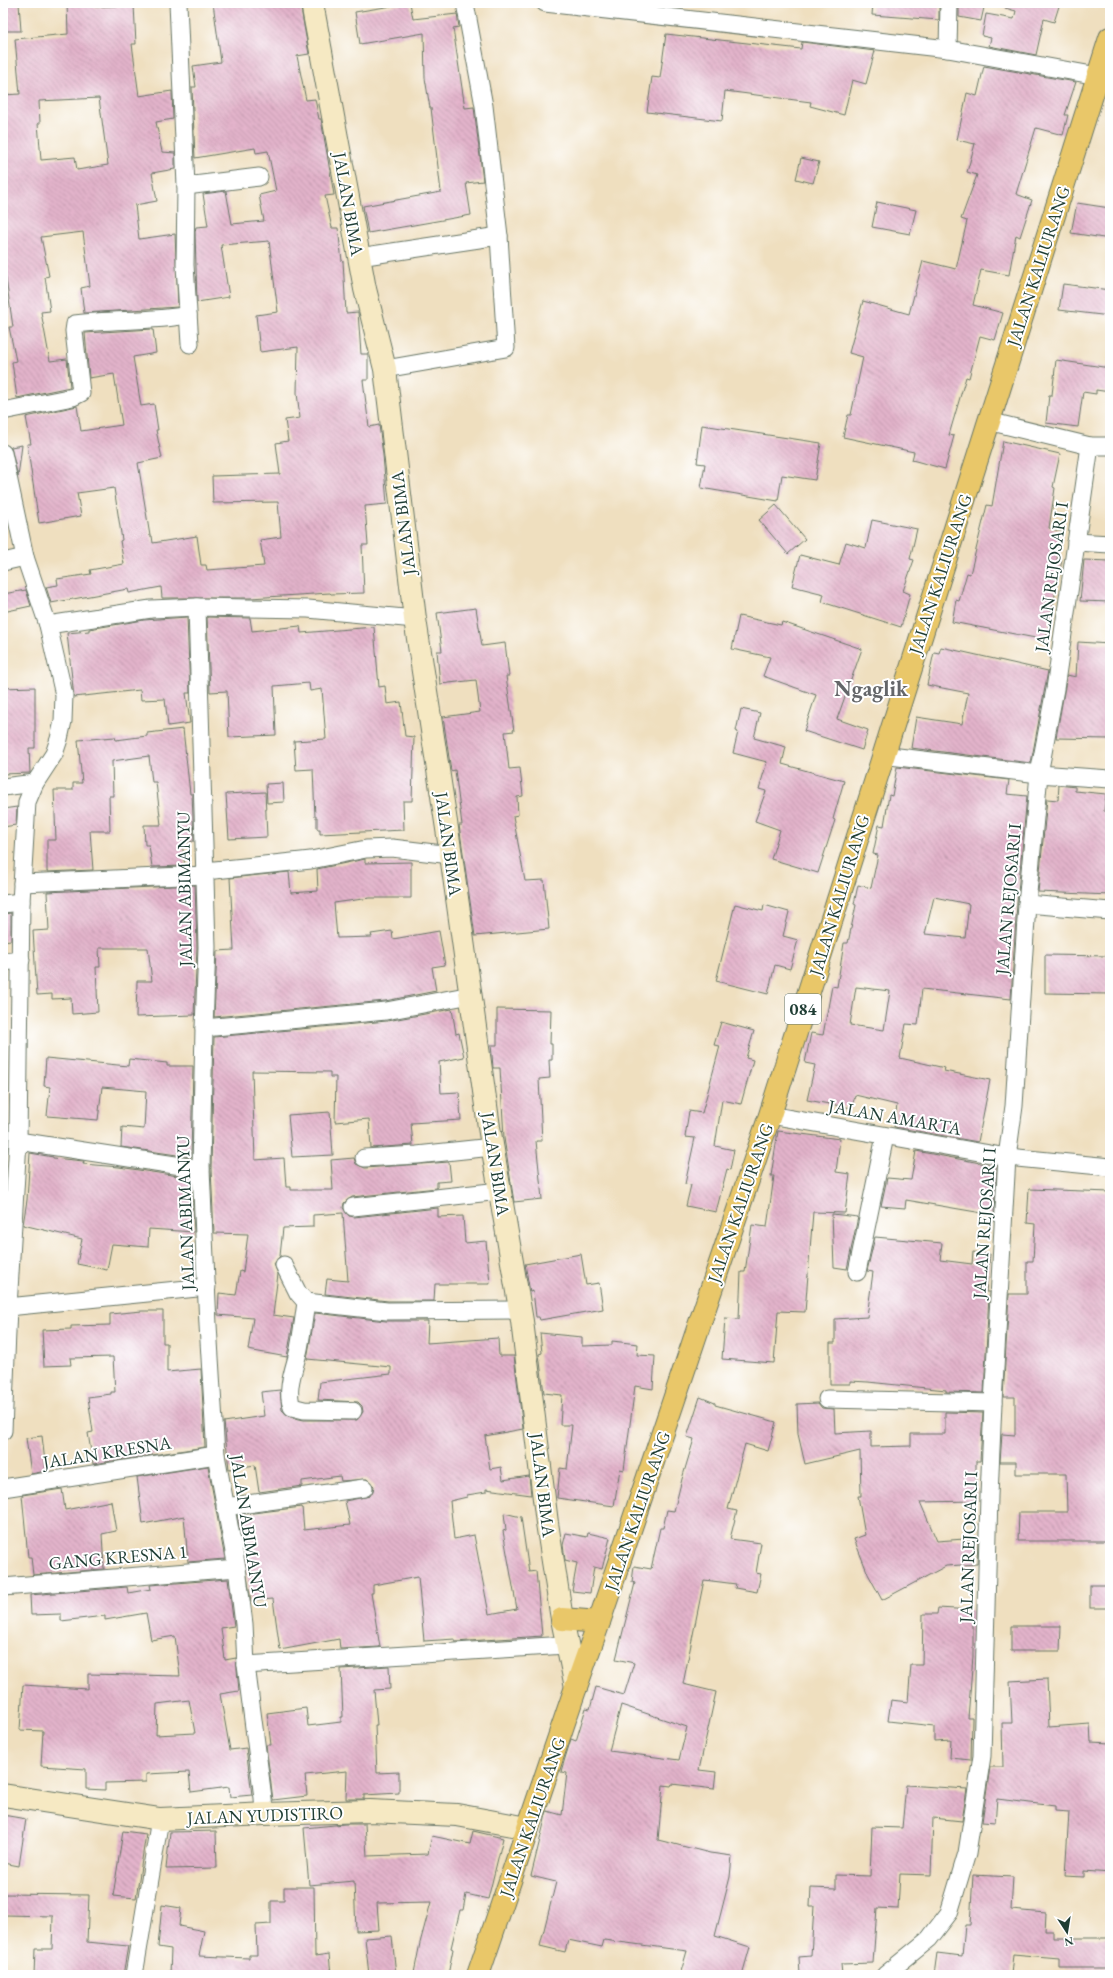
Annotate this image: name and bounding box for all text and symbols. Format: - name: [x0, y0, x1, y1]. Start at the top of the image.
- street label: JALAN BIMA: [328, 148, 370, 258]
- street label: JALAN KALIURANG: [1001, 183, 1075, 351]
- street label: JALAN BIMA: [385, 469, 421, 578]
- street label: JALAN KALIURANG: [903, 491, 977, 659]
- street label: JALAN REJOSARI I: [1029, 500, 1073, 656]
- district label: Ngaglik: [834, 674, 909, 703]
- street label: JALAN BIMA: [430, 789, 468, 898]
- street label: JALAN ABIMANYU: [171, 811, 197, 969]
- street label: JALAN KALIURANG: [803, 812, 874, 980]
- street label: JALAN REJOSARI I: [990, 822, 1026, 978]
- road number: 084: [785, 994, 821, 1024]
- street label: JALAN AMARTA: [825, 1094, 964, 1140]
- street label: JALAN BIMA: [476, 1108, 516, 1218]
- street label: JALAN KALIURANG: [701, 1120, 778, 1288]
- street label: JALAN ABIMANYU: [171, 1134, 199, 1293]
- street label: JALAN REJOSARI I: [967, 1147, 1001, 1301]
- street label: JALAN KALIURANG: [598, 1428, 675, 1596]
- street label: JALAN KRESNA: [39, 1430, 173, 1474]
- street label: JALAN BIMA: [525, 1430, 561, 1539]
- street label: JALAN ABIMANYU: [225, 1451, 273, 1610]
- street label: JALAN REJOSARI I: [954, 1471, 982, 1625]
- street label: GANG KRESNA 1: [48, 1539, 188, 1575]
- street label: JALAN KALIURANG: [493, 1734, 570, 1902]
- street label: JALAN YUDISTIRO: [185, 1801, 343, 1829]
- north arrow: [1047, 1912, 1087, 1952]
- text: N: [1063, 1934, 1075, 1950]

